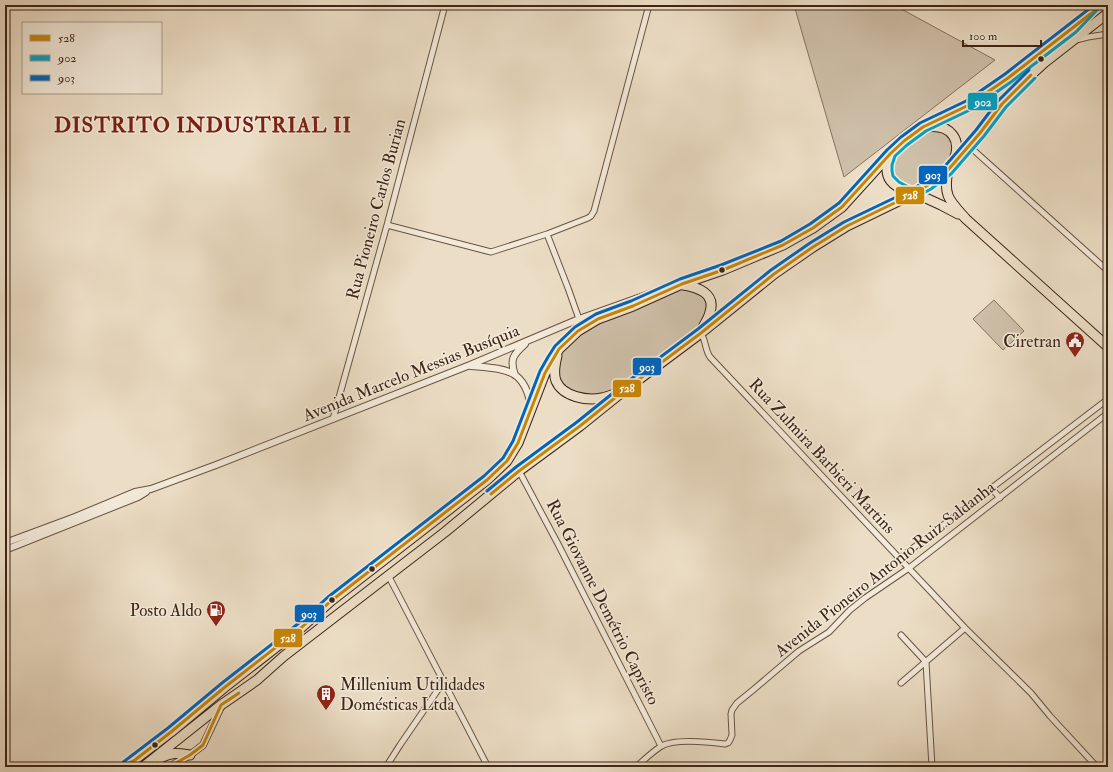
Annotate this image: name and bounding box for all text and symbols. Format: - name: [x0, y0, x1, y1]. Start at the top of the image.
- legend: [22, 22, 162, 94]
- scale bar: [963, 22, 1041, 48]
- text: 100 m: [969, 29, 998, 44]
- text: 528: [58, 31, 75, 46]
- text: 902: [57, 51, 76, 66]
- unlabelled marker: [1036, 54, 1046, 64]
- text: 903: [57, 71, 75, 86]
- line badge: 902: [967, 92, 998, 111]
- text: 902: [974, 96, 992, 109]
- district label: DISTRITO INDUSTRIAL II: [54, 112, 352, 139]
- street label: Rua Pioneiro Carlos Burian: [342, 116, 410, 302]
- line badge: 903: [918, 165, 948, 185]
- text: 903: [924, 169, 941, 182]
- line badge: 528: [895, 186, 925, 205]
- text: 528: [902, 189, 919, 202]
- unlabelled marker: [717, 265, 727, 275]
- street label: Avenida Marcelo Messias Busíquia: [299, 320, 523, 426]
- public building icon: Ciretran: [1064, 330, 1086, 358]
- place label: Ciretran: [1003, 331, 1061, 352]
- line badge: 903: [632, 357, 662, 376]
- text: 903: [638, 361, 655, 374]
- street label: Rua Zulmira Barbieri Martins: [744, 374, 900, 538]
- line badge: 528: [612, 379, 642, 398]
- text: 528: [619, 382, 636, 395]
- street label: Avenida Pioneiro Antonio Ruiz Saldanha: [770, 476, 1000, 662]
- street label: Rua Giovanne Demétrio Capristo: [541, 496, 664, 709]
- unlabelled marker: [367, 564, 377, 574]
- unlabelled marker: [327, 595, 337, 605]
- fuel station icon: Posto Aldo: [205, 599, 227, 627]
- place label: Posto Aldo: [130, 600, 202, 621]
- line badge: 903: [294, 604, 325, 623]
- text: 903: [300, 608, 317, 621]
- line badge: 528: [273, 628, 303, 648]
- text: 528: [280, 632, 297, 645]
- place label: Millenium Utilidades Domésticas Ltda: [340, 674, 485, 715]
- building icon: Millenium Utilidades Domésticas Ltda: [315, 683, 337, 711]
- unlabelled marker: [150, 740, 160, 750]

